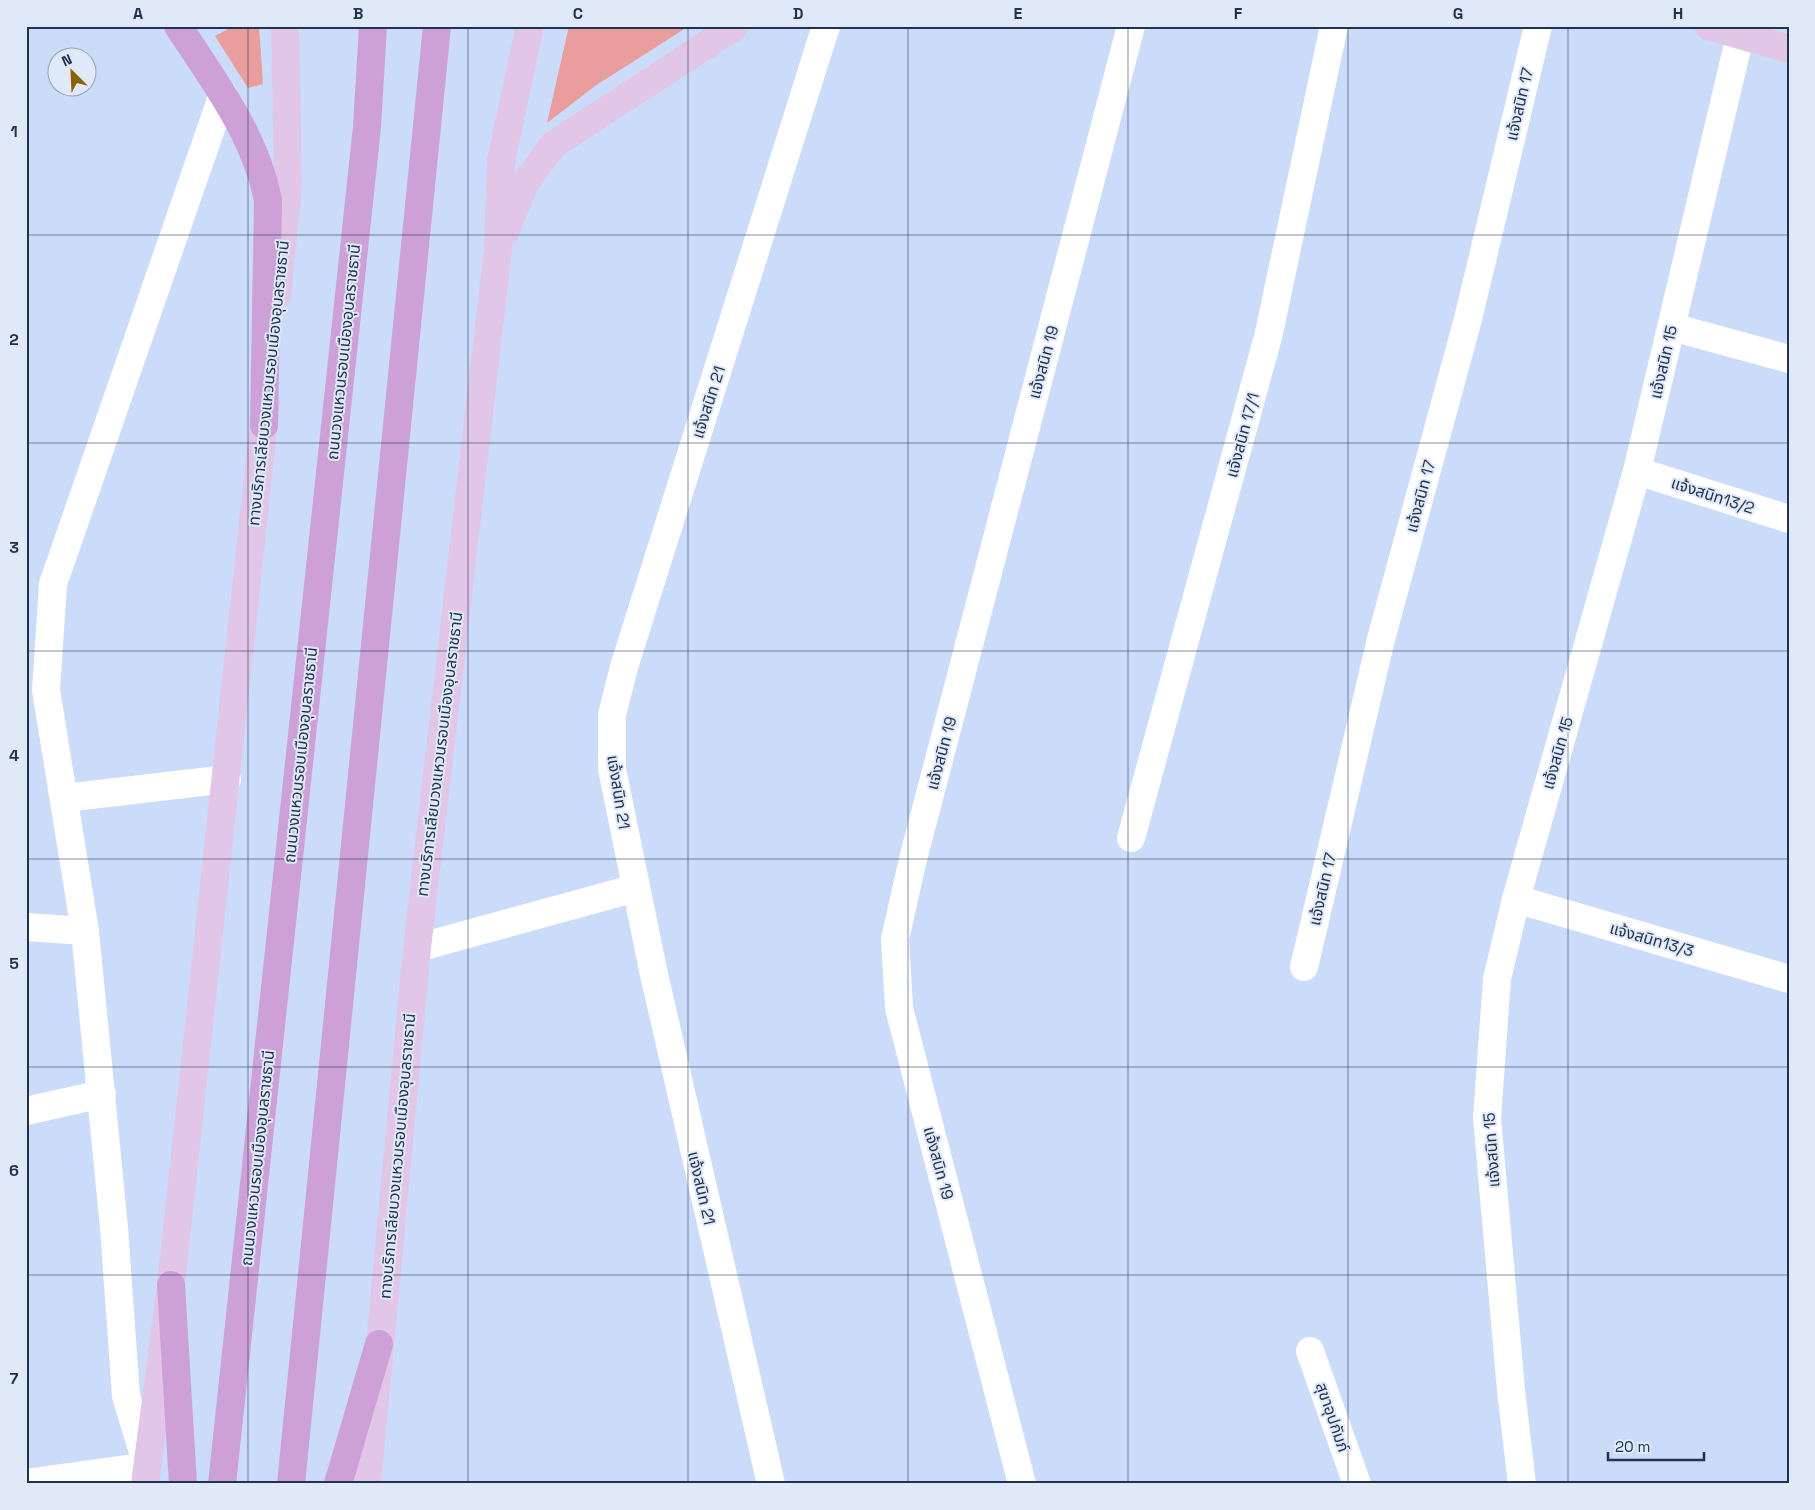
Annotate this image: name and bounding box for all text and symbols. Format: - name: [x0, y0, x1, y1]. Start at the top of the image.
- text: A: [133, 3, 143, 24]
- text: B: [353, 3, 363, 24]
- text: C: [573, 3, 583, 24]
- text: D: [793, 3, 803, 24]
- text: E: [1014, 3, 1023, 24]
- text: F: [1234, 3, 1243, 24]
- text: G: [1453, 3, 1463, 24]
- text: H: [1673, 3, 1683, 24]
- north arrow: [48, 48, 98, 98]
- text: N: [59, 50, 75, 70]
- street label: แจ้งสนิท 17: [1501, 66, 1538, 143]
- text: 1: [10, 121, 18, 142]
- street label: ทางบริการเลียบวงแหวนรอบเมืองอุบลราชธานี: [243, 239, 294, 527]
- street label: ถนนวงแหวนรอบเมืองอุบลราชธานี: [322, 243, 365, 461]
- street label: แจ้งสนิท 19: [1024, 323, 1063, 401]
- street label: แจ้งสนิท 15: [1645, 323, 1682, 401]
- text: 2: [9, 329, 19, 350]
- street label: แจ้งสนิท 21: [687, 363, 730, 441]
- street label: แจ้งสนิท 17/1: [1221, 390, 1264, 480]
- street label: แจ้งสนิท 17: [1401, 458, 1440, 535]
- street label: แจ้งสนิท13/2: [1669, 472, 1757, 519]
- text: 3: [9, 537, 19, 558]
- street label: ทางบริการเลียบวงแหวนรอบเมืองอุบลราชธานี: [412, 610, 467, 898]
- street label: ถนนวงแหวนรอบเมืองอุบลราชธานี: [279, 646, 322, 864]
- street label: แจ้งสนิท 19: [922, 714, 961, 792]
- street label: แจ้งสนิท 15: [1537, 714, 1578, 792]
- text: 4: [9, 745, 19, 766]
- street label: แจ้งสนิท 21: [602, 753, 635, 831]
- street label: แจ้งสนิท 17: [1304, 851, 1341, 928]
- street label: แจ้งสนิท13/3: [1607, 917, 1696, 961]
- text: 5: [9, 953, 19, 974]
- street label: ทางบริการเลียบวงแหวนรอบเมืองอุบลราชธานี: [375, 1012, 420, 1300]
- street label: ถนนวงแหวนรอบเมืองอุบลราชธานี: [236, 1049, 279, 1267]
- street label: แจ้งสนิท 15: [1478, 1112, 1505, 1188]
- street label: แจ้งสนิท 19: [919, 1124, 958, 1202]
- street label: แจ้งสนิท 21: [683, 1149, 720, 1227]
- text: 6: [9, 1160, 19, 1181]
- text: 7: [10, 1368, 19, 1389]
- street label: สุขาอุปกัมภ์: [1311, 1380, 1354, 1455]
- scale bar: [1608, 1430, 1704, 1462]
- text: 20 m: [1615, 1437, 1650, 1456]

